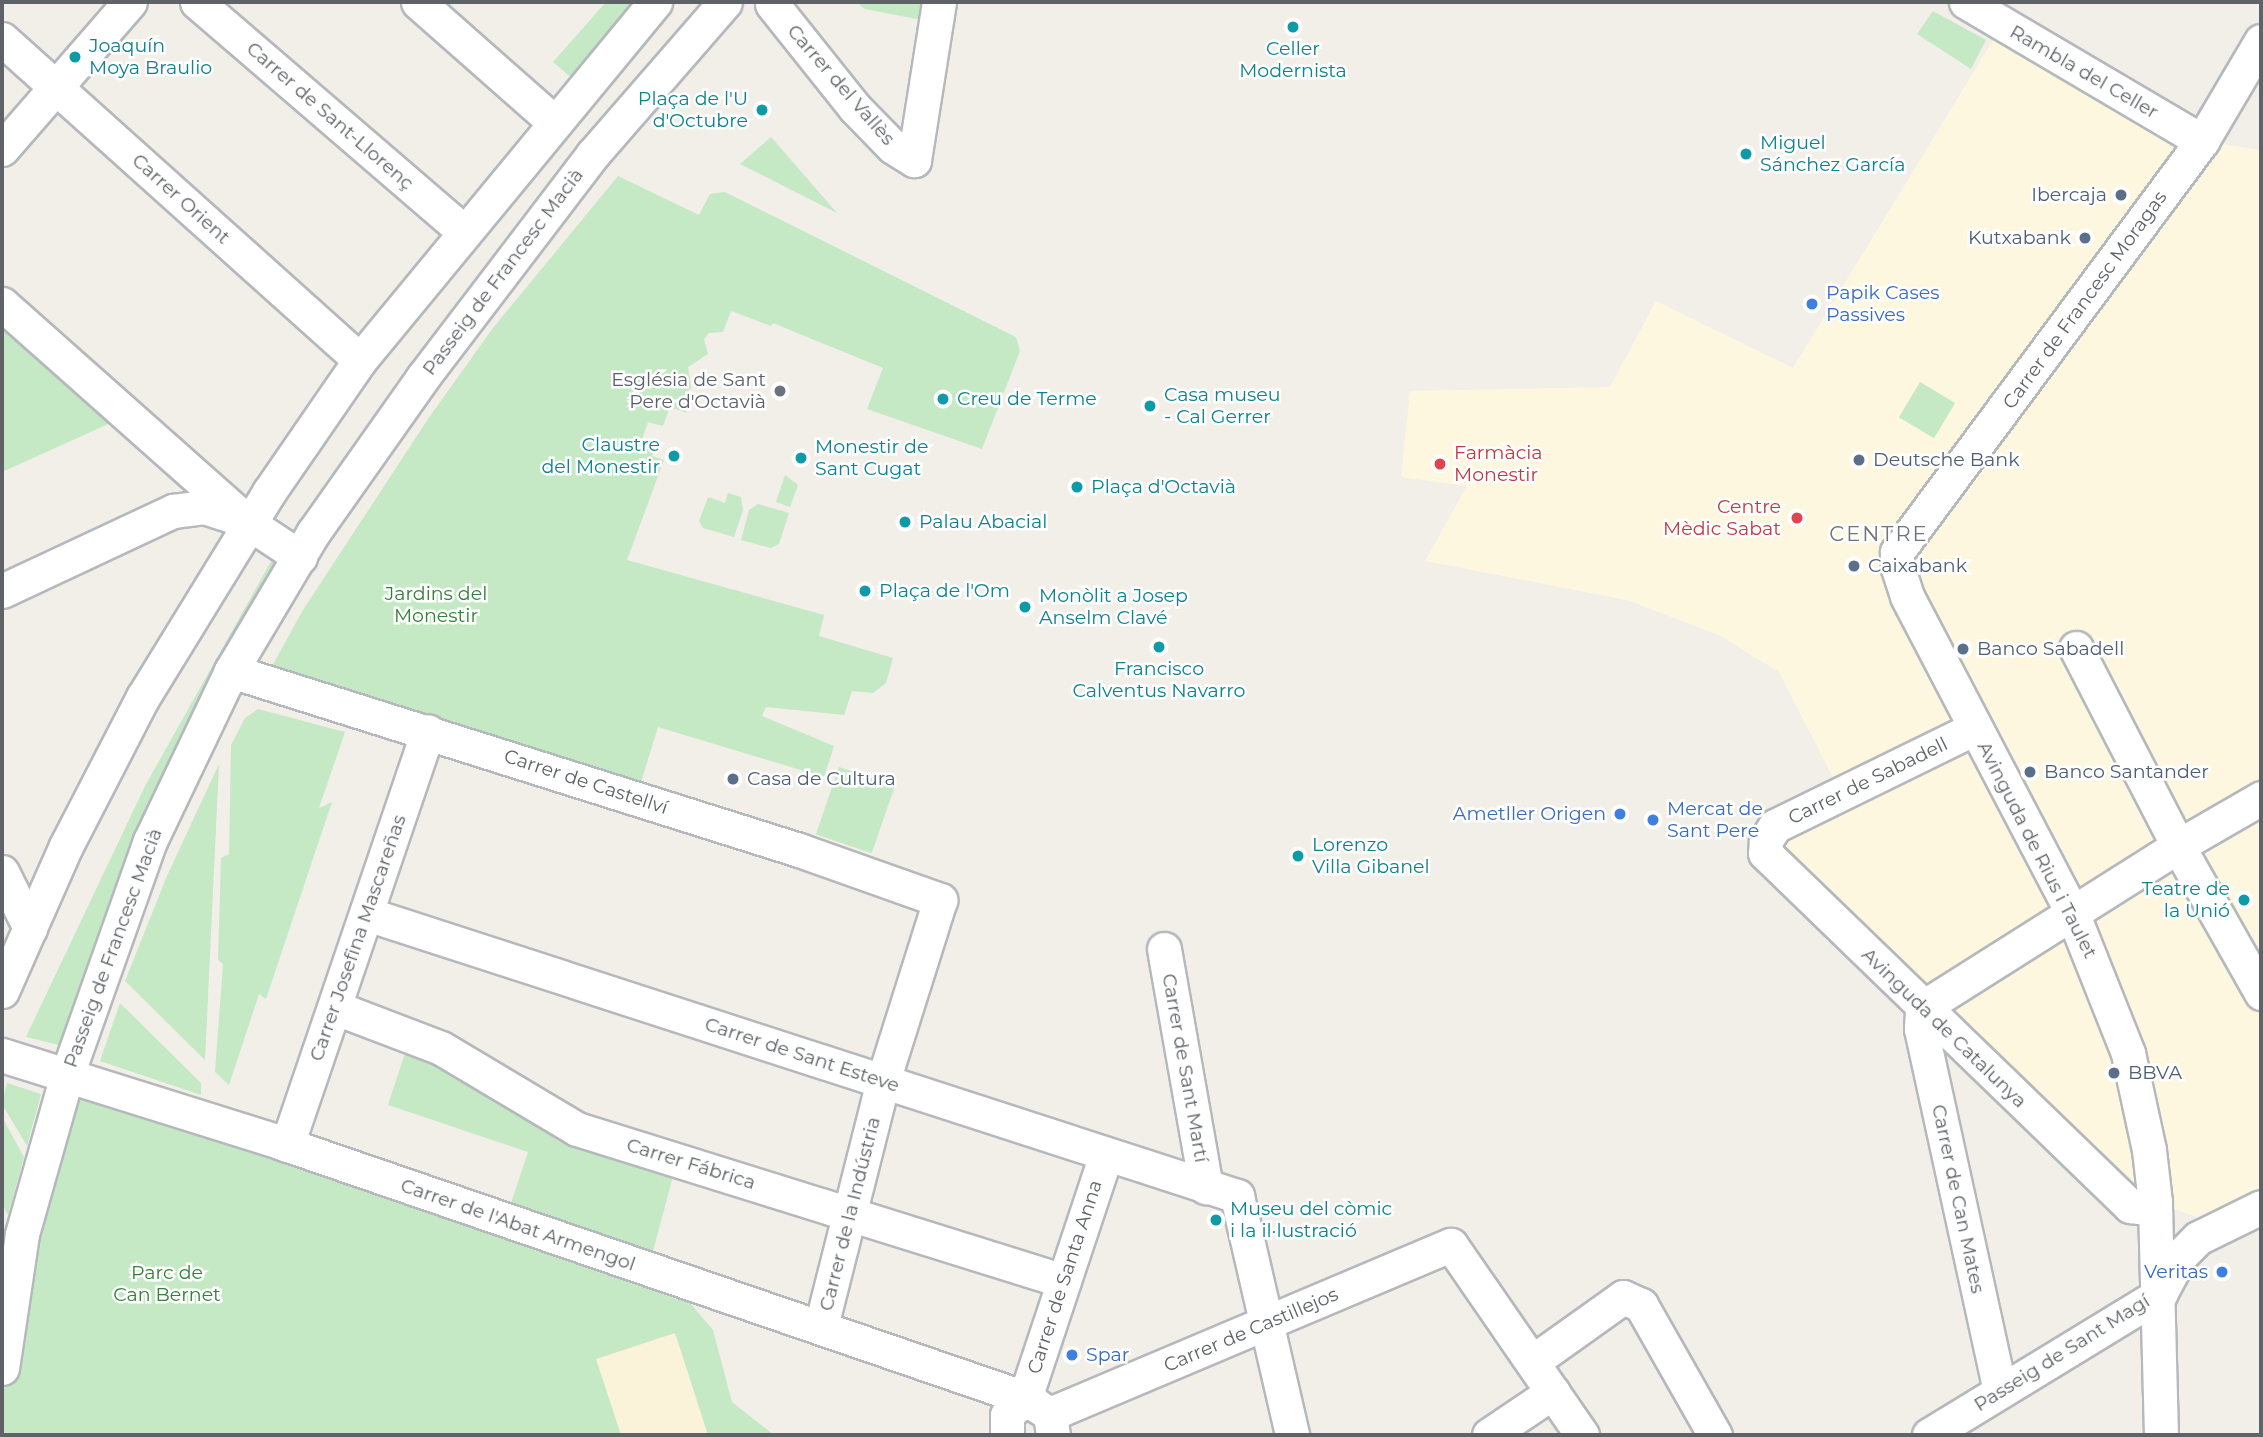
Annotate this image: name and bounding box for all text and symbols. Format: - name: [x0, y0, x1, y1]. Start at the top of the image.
- marker: Celler Modernista: [1285, 19, 1301, 35]
- street label: Carrer del Vallès: [782, 20, 900, 150]
- street label: Rambla del Celler: [2006, 20, 2162, 124]
- place label: Joaquín Moya Braulio: [89, 35, 212, 79]
- street label: Carrer de Sant-Llorenç: [242, 37, 418, 195]
- place label: Celler Modernista: [1239, 38, 1347, 82]
- marker: Joaquín Moya Braulio: [67, 49, 83, 65]
- place label: Plaça de l'U d'Octubre: [638, 88, 748, 132]
- marker: Plaça de l'U d'Octubre: [754, 102, 770, 118]
- place label: Miguel Sánchez García: [1760, 132, 1905, 176]
- marker: Miguel Sánchez García: [1738, 146, 1754, 162]
- street label: Carrer Orient: [127, 149, 235, 249]
- street label: Passeig de Francesc Macià: [418, 164, 588, 380]
- place label: Ibercaja: [2031, 184, 2107, 206]
- street label: Carrer de Francesc Moragas: [1998, 186, 2172, 414]
- marker: Ibercaja: [2113, 187, 2129, 203]
- place label: Kutxabank: [1968, 227, 2071, 249]
- marker: Kutxabank: [2077, 230, 2093, 246]
- place label: Papik Cases Passives: [1826, 282, 1939, 326]
- marker: Papik Cases Passives: [1804, 296, 1820, 312]
- place label: Església de Sant Pere d'Octavià: [611, 369, 766, 413]
- marker: Església de Sant Pere d'Octavià: [772, 383, 788, 399]
- place label: Casa museu - Cal Gerrer: [1164, 384, 1280, 428]
- place label: Creu de Terme: [957, 388, 1097, 410]
- marker: Creu de Terme: [935, 391, 951, 407]
- marker: Casa museu - Cal Gerrer: [1142, 398, 1158, 414]
- place label: Claustre del Monestir: [541, 434, 660, 478]
- place label: Monestir de Sant Cugat: [815, 436, 928, 480]
- place label: Farmàcia Monestir: [1454, 442, 1543, 486]
- marker: Claustre del Monestir: [666, 448, 682, 464]
- place label: Deutsche Bank: [1873, 449, 2020, 471]
- marker: Monestir de Sant Cugat: [793, 450, 809, 466]
- marker: Deutsche Bank: [1851, 452, 1867, 468]
- marker: Farmàcia Monestir: [1432, 456, 1448, 472]
- place label: Plaça d'Octavià: [1091, 476, 1236, 498]
- marker: Plaça d'Octavià: [1069, 479, 1085, 495]
- place label: Centre Mèdic Sabat: [1663, 496, 1781, 540]
- marker: Centre Mèdic Sabat: [1787, 508, 1807, 528]
- place label: Palau Abacial: [919, 511, 1047, 533]
- marker: Palau Abacial: [897, 514, 913, 530]
- district label: CENTRE: [1830, 521, 1928, 547]
- place label: Caixabank: [1868, 555, 1967, 577]
- marker: Caixabank: [1846, 558, 1862, 574]
- place label: Plaça de l'Om: [879, 580, 1010, 602]
- park label: Jardins del Monestir: [385, 583, 487, 627]
- marker: Plaça de l'Om: [857, 583, 873, 599]
- place label: Monòlit a Josep Anselm Clavé: [1039, 585, 1188, 629]
- marker: Monòlit a Josep Anselm Clavé: [1017, 599, 1033, 615]
- place label: Banco Sabadell: [1977, 638, 2124, 660]
- marker: Francisco Calventus Navarro: [1151, 639, 1167, 655]
- marker: Banco Sabadell: [1955, 641, 1971, 657]
- place label: Francisco Calventus Navarro: [1072, 658, 1246, 702]
- street label: Carrer de Sabadell: [1785, 733, 1951, 829]
- street label: Avinguda de Rius i Taulet: [1972, 738, 2102, 962]
- street label: Carrer de Castellví: [501, 745, 671, 819]
- place label: Banco Santander: [2044, 761, 2209, 783]
- marker: Banco Santander: [2022, 764, 2038, 780]
- place label: Casa de Cultura: [747, 768, 896, 790]
- marker: Casa de Cultura: [725, 771, 741, 787]
- place label: Mercat de Sant Pere: [1667, 798, 1763, 842]
- place label: Ametller Origen: [1453, 803, 1606, 825]
- marker: Ametller Origen: [1612, 806, 1628, 822]
- street label: Carrer Josefina Mascareñas: [305, 812, 411, 1064]
- marker: Mercat de Sant Pere: [1645, 812, 1661, 828]
- street label: Passeig de Francesc Macià: [59, 825, 167, 1071]
- place label: Lorenzo Villa Gibanel: [1312, 834, 1430, 878]
- marker: Lorenzo Villa Gibanel: [1290, 848, 1306, 864]
- place label: Teatre de la Unió: [2142, 878, 2230, 922]
- marker: Teatre de la Unió: [2236, 892, 2252, 908]
- street label: Avinguda de Catalunya: [1857, 943, 2031, 1113]
- street label: Carrer de Sant Martí: [1157, 972, 1213, 1164]
- street label: Carrer de Sant Esteve: [702, 1013, 902, 1097]
- place label: BBVA: [2128, 1062, 2182, 1084]
- marker: BBVA: [2106, 1065, 2122, 1081]
- street label: Carrer de Can Mates: [1927, 1102, 1989, 1296]
- street label: Carrer de la Indústria: [815, 1115, 885, 1313]
- street label: Carrer Fábrica: [624, 1134, 758, 1194]
- street label: Carrer de l'Abat Armengol: [398, 1174, 638, 1276]
- street label: Carrer de Santa Anna: [1023, 1177, 1107, 1377]
- place label: Museu del còmic i la il·lustració: [1230, 1198, 1392, 1242]
- marker: Museu del còmic i la il·lustració: [1208, 1212, 1224, 1228]
- place label: Veritas: [2144, 1261, 2208, 1283]
- park label: Parc de Can Bernet: [113, 1262, 221, 1306]
- marker: Veritas: [2214, 1264, 2230, 1280]
- street label: Carrer de Castillejos: [1160, 1283, 1342, 1377]
- street label: Passeig de Sant Magí: [1970, 1290, 2154, 1416]
- place label: Spar: [1086, 1344, 1129, 1366]
- marker: Spar: [1064, 1347, 1080, 1363]

